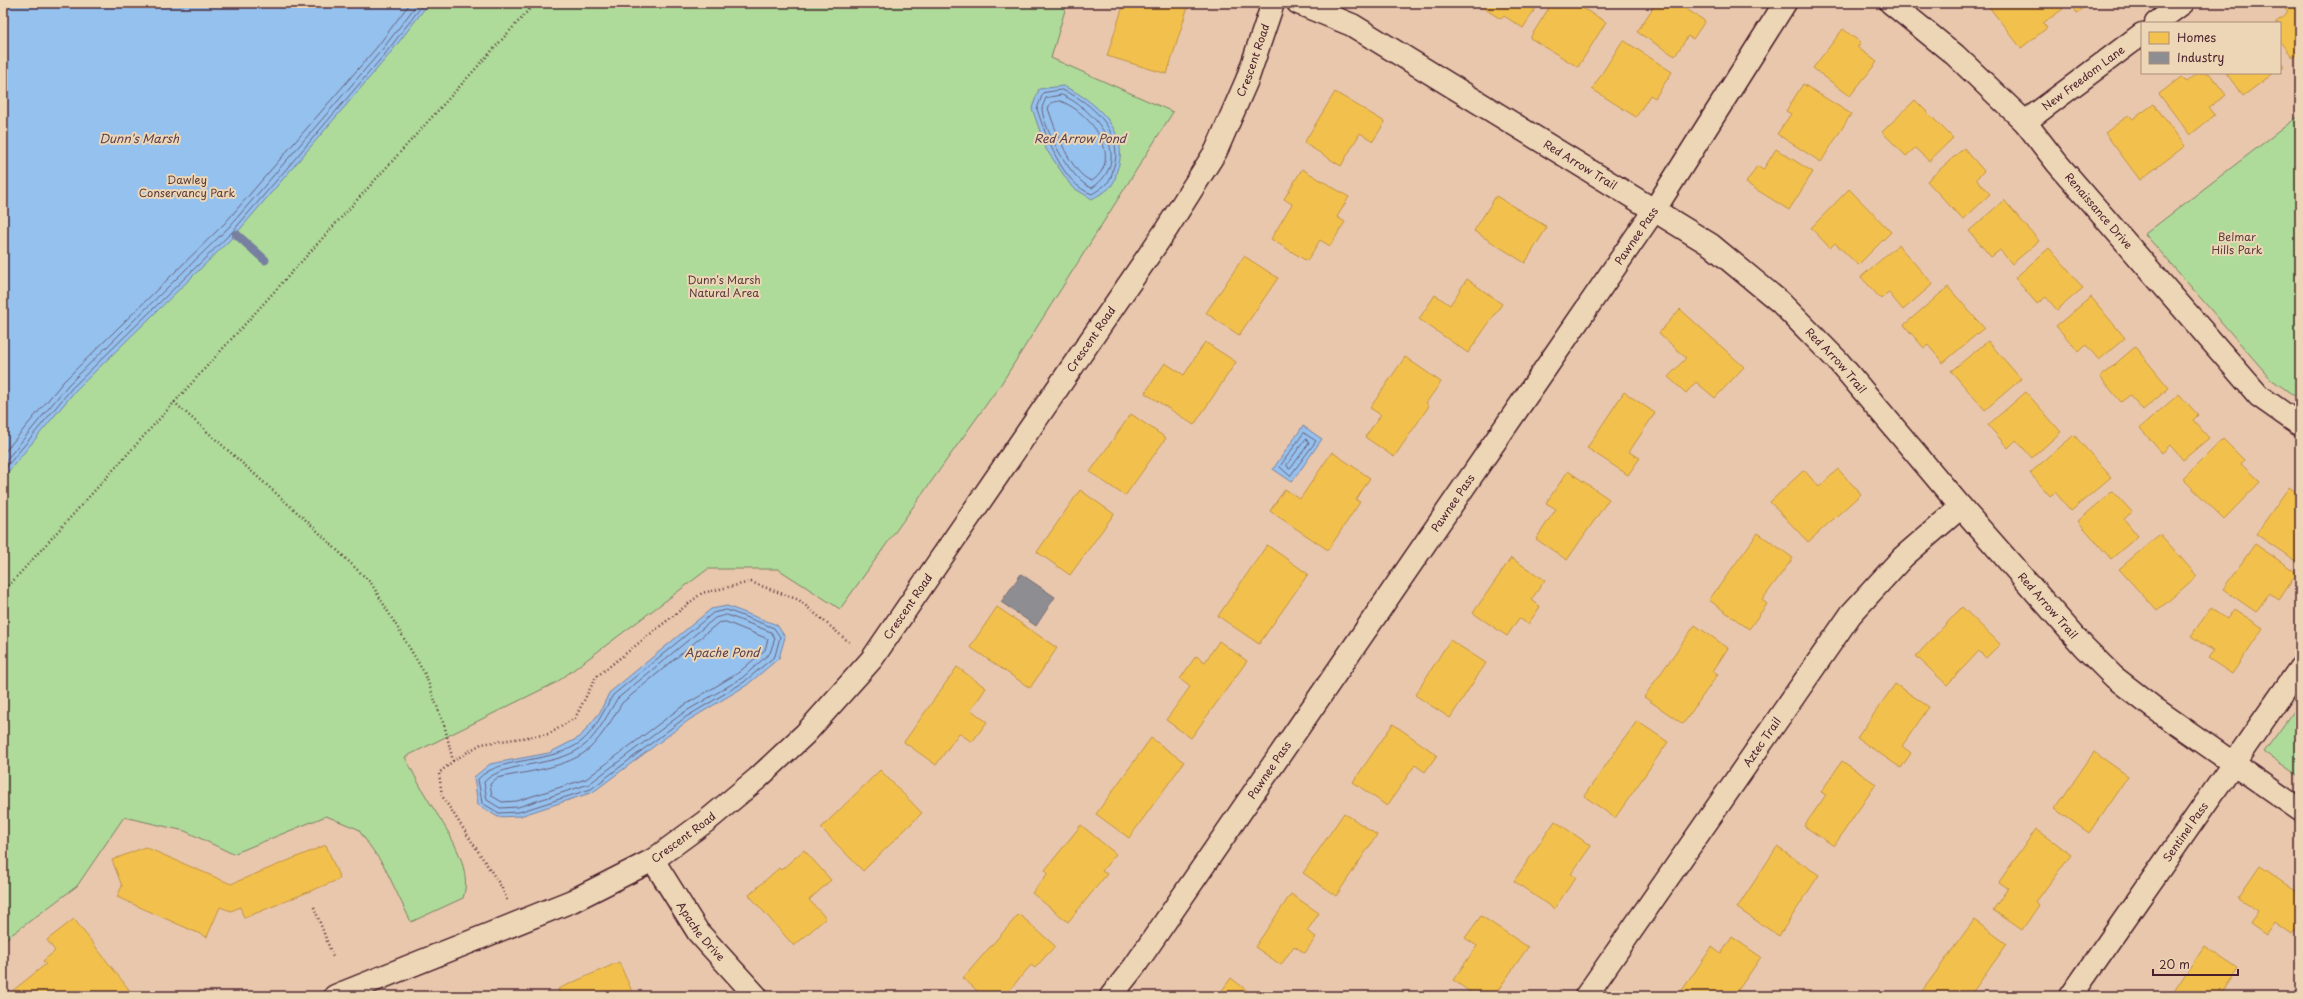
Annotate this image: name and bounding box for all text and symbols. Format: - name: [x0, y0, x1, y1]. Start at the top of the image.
- street label: Crescent Road: [1232, 21, 1273, 99]
- legend: [2141, 22, 2281, 74]
- text: Homes: [2177, 28, 2216, 46]
- street label: New Freedom Lane: [2038, 41, 2128, 115]
- text: Industry: [2177, 48, 2225, 66]
- water label: Dunn's Marsh: [99, 129, 180, 147]
- water label: Red Arrow Pond: [1034, 129, 1128, 147]
- street label: Red Arrow Trail: [1540, 135, 1621, 194]
- street label: Renaissance Drive: [2061, 169, 2137, 253]
- park label: Dawley Conservancy Park: [139, 171, 235, 201]
- street label: Pawnee Pass: [1610, 203, 1662, 268]
- park label: Belmar Hills Park: [2211, 228, 2263, 258]
- park label: Dunn's Marsh Natural Area: [687, 271, 761, 301]
- street label: Crescent Road: [1062, 303, 1119, 375]
- street label: Red Arrow Trail: [1802, 324, 1871, 397]
- street label: Pawnee Pass: [1427, 470, 1478, 535]
- street label: Red Arrow Trail: [2014, 568, 2082, 643]
- street label: Crescent Road: [879, 570, 936, 643]
- water label: Apache Pond: [685, 643, 761, 661]
- street label: Aztec Trail: [1738, 714, 1785, 770]
- street label: Pawnee Pass: [1243, 737, 1295, 802]
- street label: Sentinel Pass: [2158, 798, 2212, 865]
- street label: Crescent Road: [647, 808, 719, 867]
- street label: Apache Drive: [673, 898, 729, 965]
- scale bar: [2153, 951, 2238, 977]
- text: 20 m: [2159, 955, 2190, 973]

